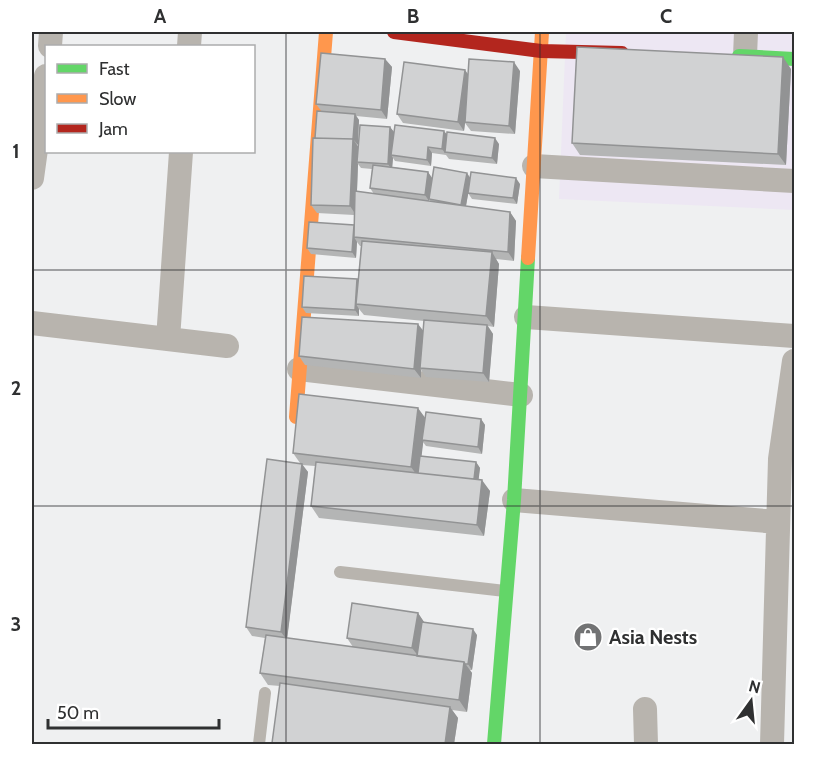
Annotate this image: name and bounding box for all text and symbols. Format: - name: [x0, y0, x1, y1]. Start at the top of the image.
- text: A: [154, 4, 167, 28]
- text: B: [407, 4, 419, 28]
- text: C: [660, 4, 672, 28]
- legend: [45, 45, 255, 153]
- text: Fast: [99, 58, 130, 80]
- text: Slow: [99, 88, 136, 110]
- text: Jam: [98, 118, 128, 140]
- text: 1: [12, 139, 20, 163]
- text: 2: [11, 376, 21, 400]
- text: 3: [11, 612, 21, 636]
- shop icon: Asia Nests: [572, 621, 604, 653]
- place label: Asia Nests: [609, 625, 697, 649]
- north arrow: [721, 671, 781, 731]
- text: N: [747, 676, 763, 698]
- scale bar: [48, 692, 219, 730]
- text: 50 m: [57, 702, 99, 724]

